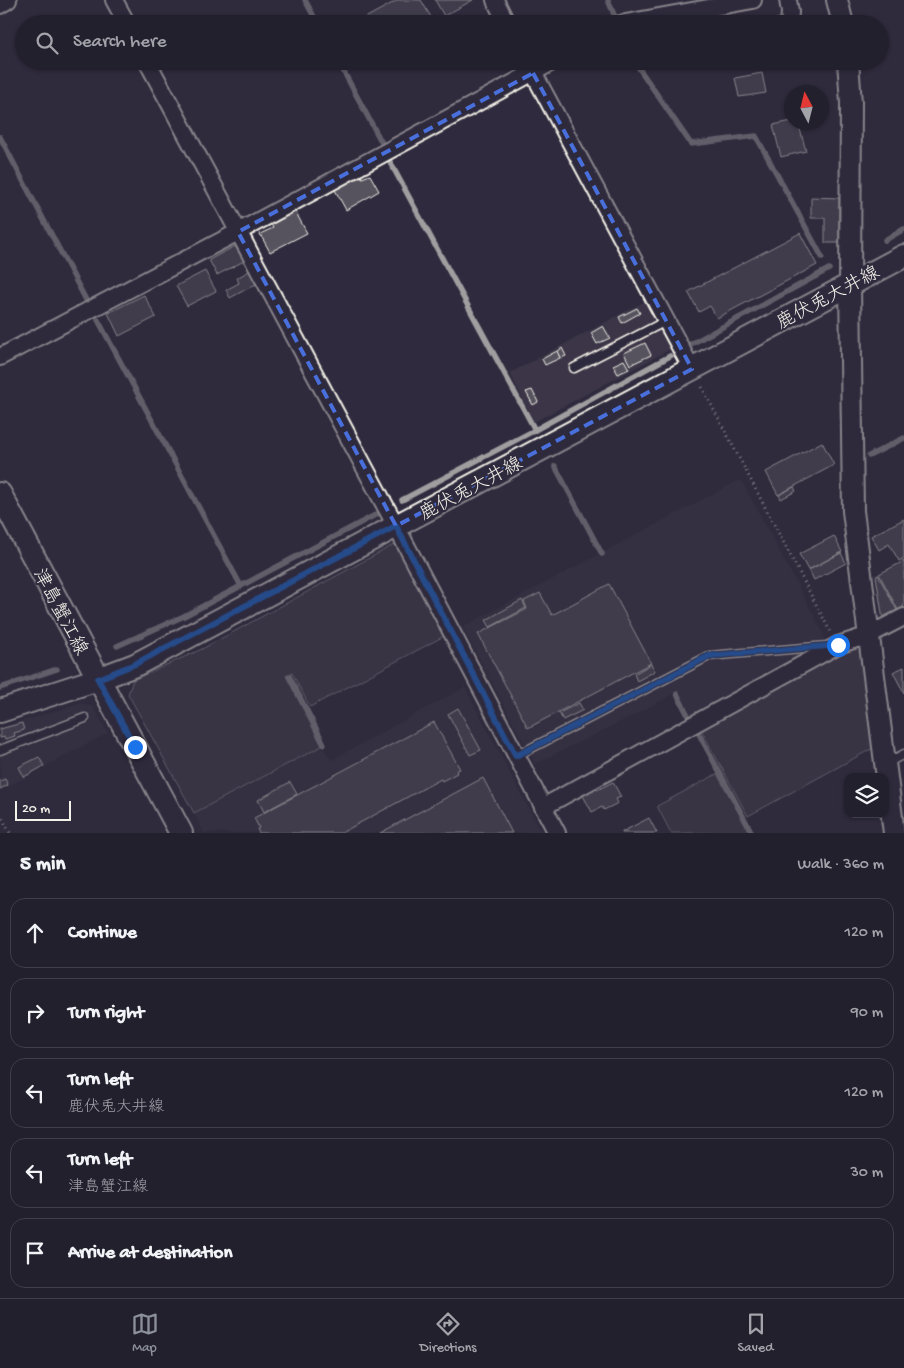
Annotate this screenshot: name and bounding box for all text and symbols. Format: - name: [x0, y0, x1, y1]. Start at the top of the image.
- search box: [15, 15, 889, 70]
- icon: search: [33, 29, 61, 57]
- text: Search here: [73, 31, 167, 54]
- north arrow: [784, 85, 829, 130]
- street label: 鹿伏兎大井線: [772, 261, 884, 336]
- street label: 鹿伏兎大井線: [415, 452, 527, 527]
- street label: 津島蟹江線: [26, 565, 92, 660]
- route start: [827, 634, 850, 657]
- route end: [124, 736, 147, 759]
- map controls: [844, 773, 889, 818]
- button: layers: [844, 773, 889, 818]
- scale bar: [15, 798, 71, 821]
- text: 20 m: [22, 801, 50, 818]
- text: 5 min: [20, 853, 65, 878]
- text: Walk · 360 m: [798, 856, 884, 875]
- icon: ahead: [21, 919, 49, 947]
- text: Continue: [68, 922, 137, 945]
- text: 120 m: [844, 924, 883, 943]
- icon: right: [21, 999, 49, 1027]
- text: Turn right: [68, 1002, 144, 1025]
- text: 90 m: [851, 1004, 883, 1023]
- text: Turn left: [68, 1069, 132, 1092]
- icon: left: [21, 1079, 49, 1107]
- text: 120 m: [844, 1084, 883, 1103]
- text: 鹿伏兎大井線: [68, 1099, 164, 1118]
- text: Turn left: [68, 1149, 132, 1172]
- icon: left: [21, 1159, 49, 1187]
- text: 30 m: [850, 1164, 883, 1183]
- text: 津島蟹江線: [68, 1179, 148, 1198]
- icon: arrive: [21, 1239, 49, 1267]
- text: Arrive at destination: [68, 1242, 232, 1265]
- tab: Map: [131, 1310, 159, 1357]
- tab: Directions: [420, 1310, 477, 1357]
- tab: Saved: [738, 1310, 773, 1357]

